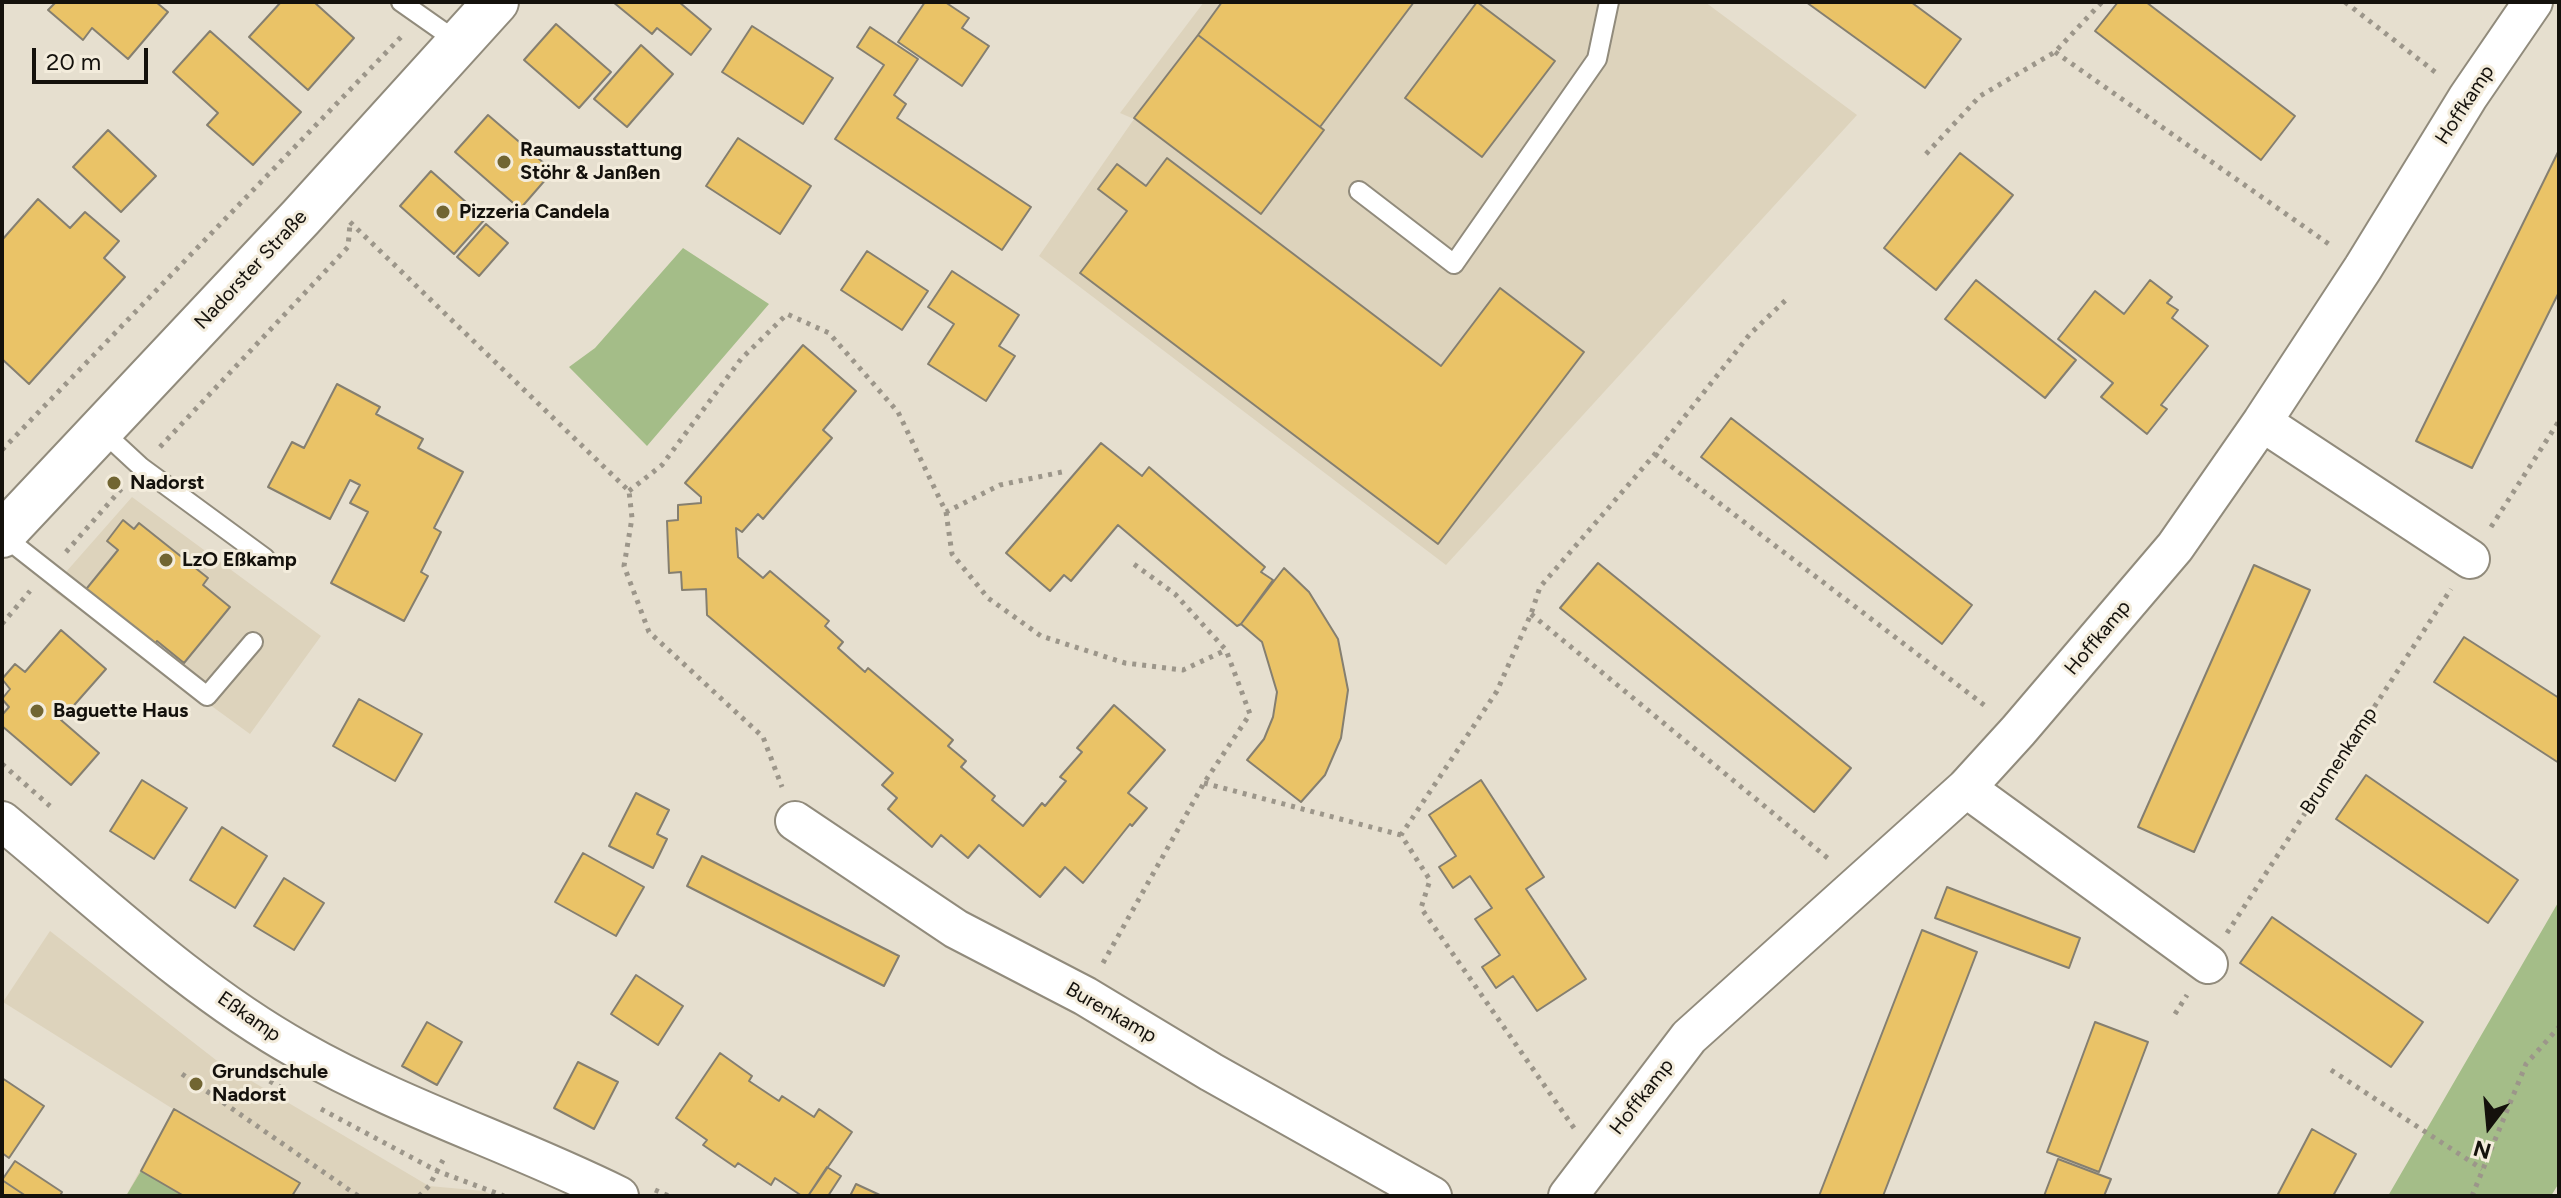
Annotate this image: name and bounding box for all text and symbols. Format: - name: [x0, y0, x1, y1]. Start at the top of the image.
- scale bar: [36, 32, 152, 82]
- text: 20 m: [46, 47, 101, 76]
- street label: Hoffkamp: [2430, 61, 2500, 149]
- place label: Raumausstattung Stöhr & Janßen: [520, 138, 682, 185]
- marker: Raumausstattung Stöhr & Janßen: [495, 153, 513, 171]
- place label: Pizzeria Candela: [459, 200, 610, 224]
- marker: Pizzeria Candela: [434, 203, 452, 221]
- street label: Nadorster Straße: [190, 205, 312, 335]
- place label: Nadorst: [130, 471, 205, 495]
- marker: Nadorst: [105, 474, 123, 492]
- place label: LzO Eßkamp: [182, 548, 297, 572]
- marker: LzO Eßkamp: [157, 551, 175, 569]
- street label: Hoffkamp: [2060, 596, 2136, 680]
- place label: Baguette Haus: [53, 699, 188, 723]
- marker: Baguette Haus: [28, 702, 46, 720]
- street label: Brunnenkamp: [2295, 703, 2383, 819]
- street label: Burenkamp: [1061, 977, 1161, 1049]
- street label: Eßkamp: [213, 987, 285, 1047]
- street label: Hoffkamp: [1605, 1054, 1679, 1140]
- place label: Grundschule Nadorst: [212, 1060, 328, 1107]
- marker: Grundschule Nadorst: [187, 1075, 205, 1093]
- north arrow: [2449, 1086, 2529, 1166]
- text: N: [2470, 1134, 2494, 1165]

